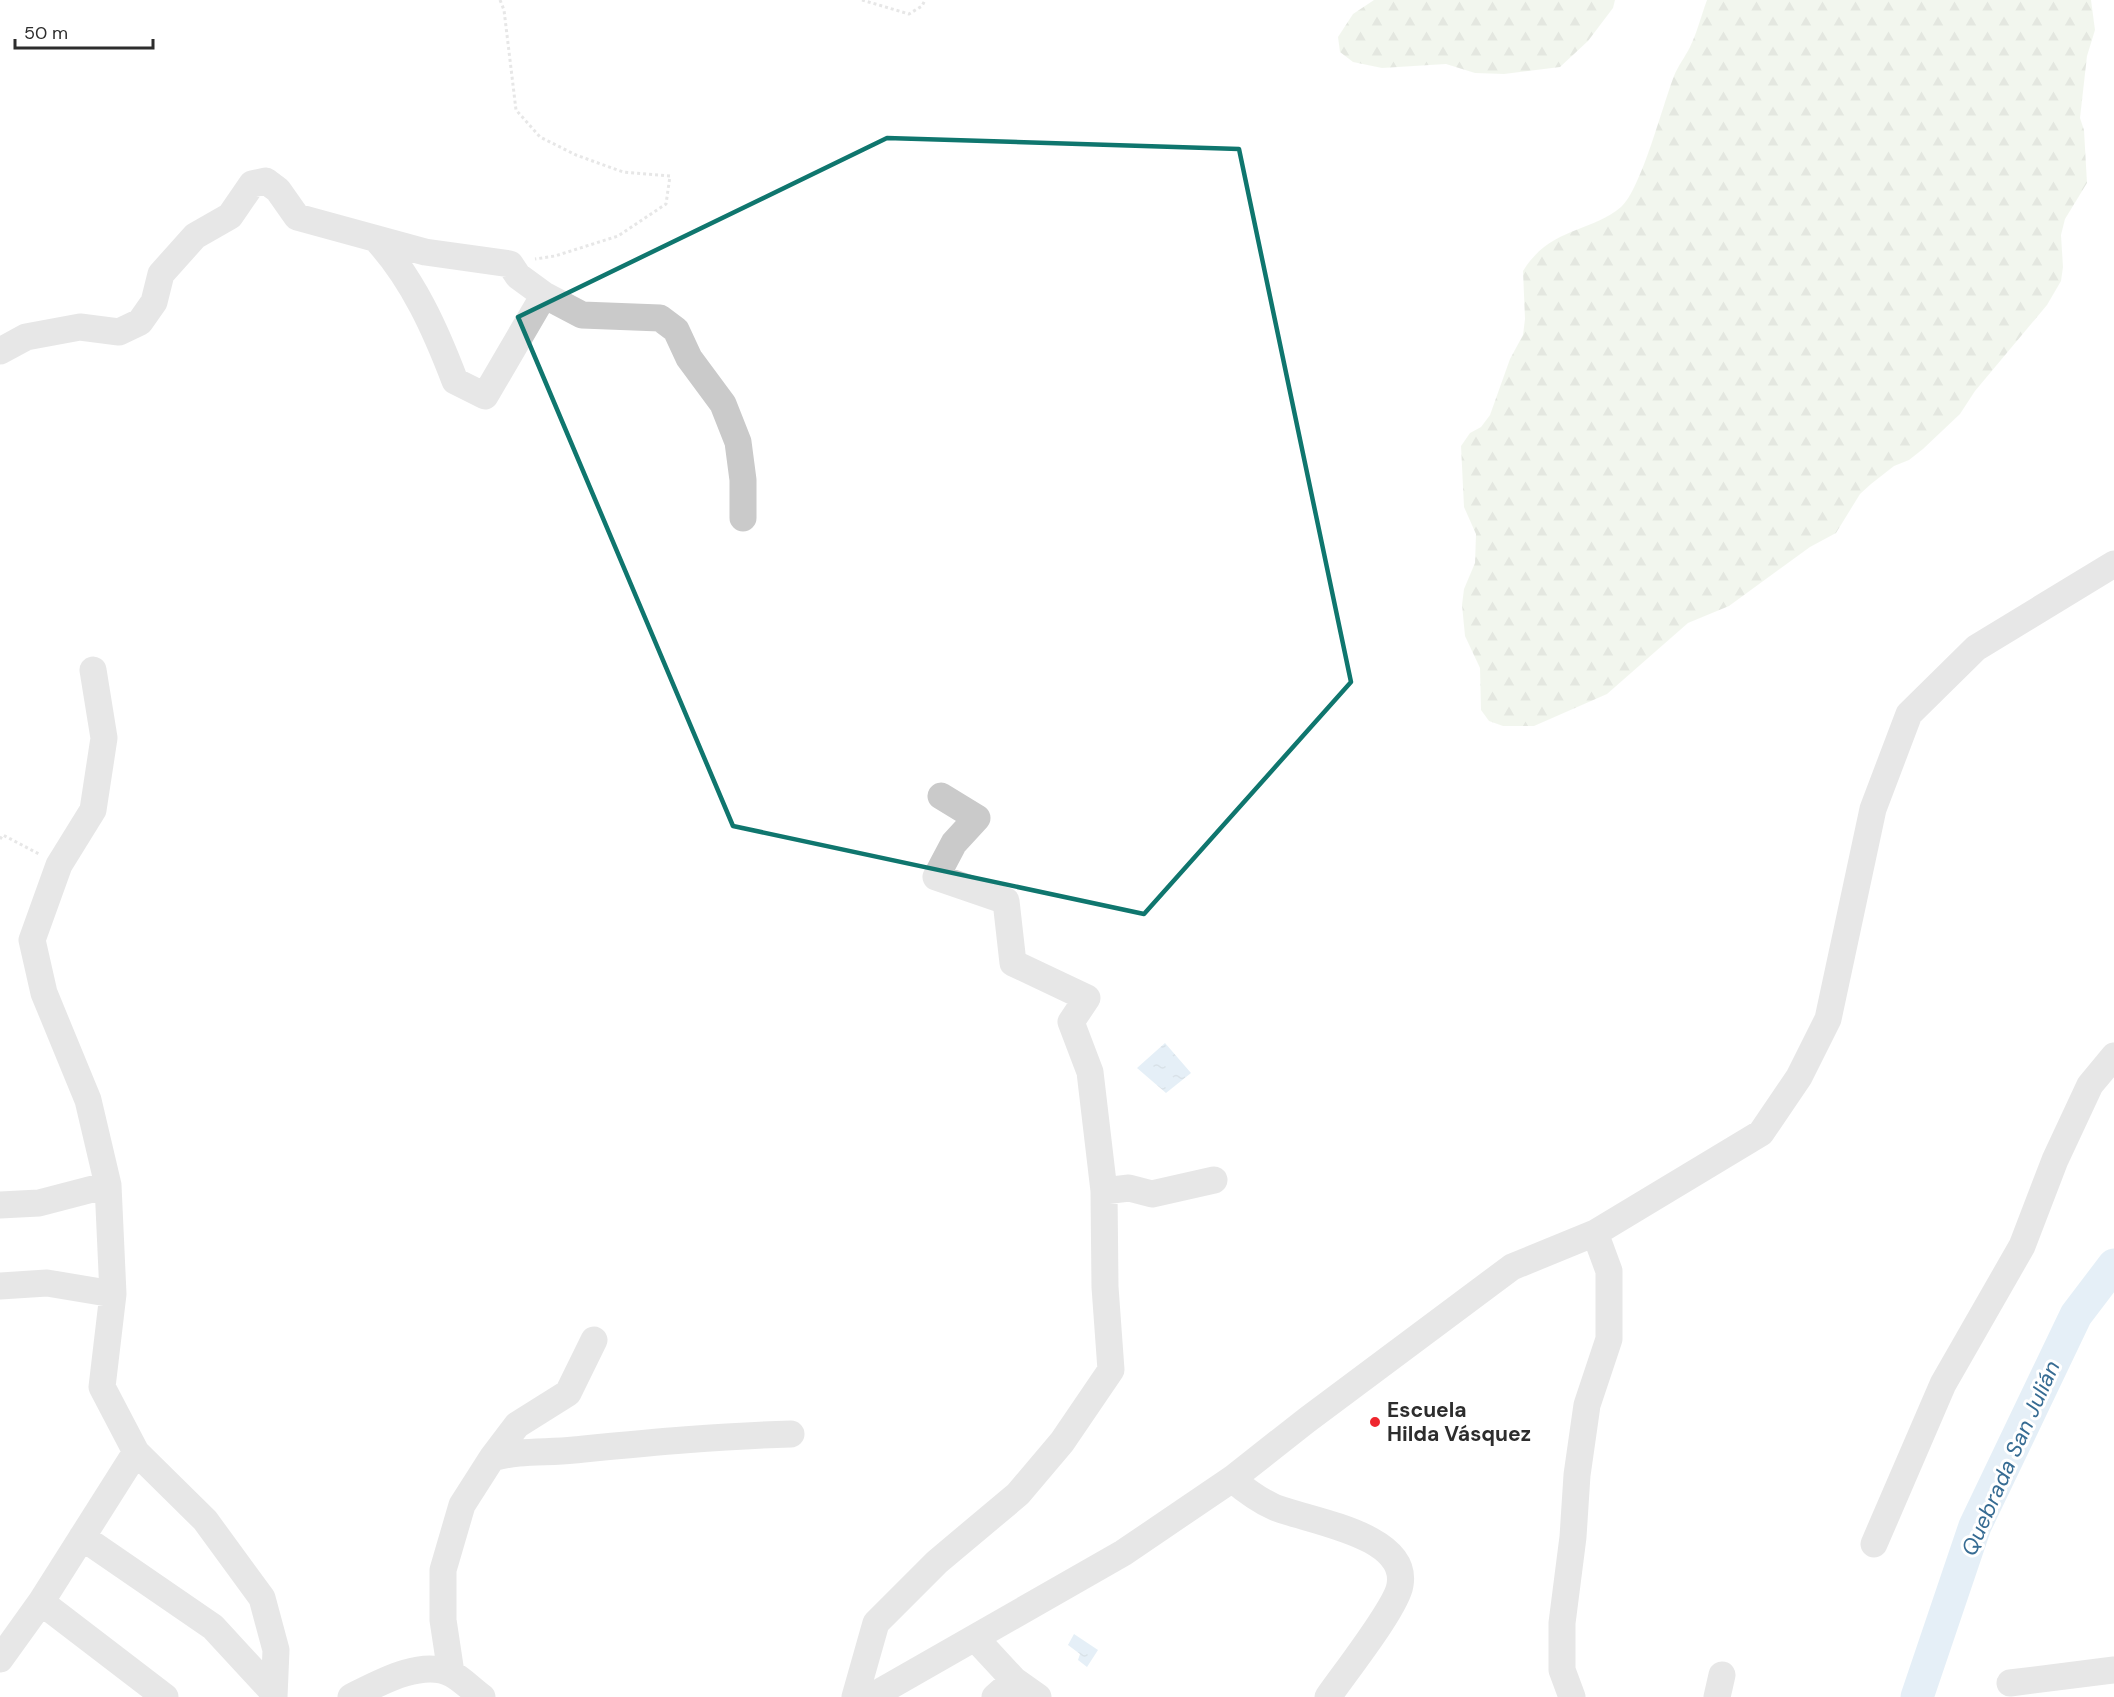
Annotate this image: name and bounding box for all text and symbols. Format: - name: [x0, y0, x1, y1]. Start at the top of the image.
- scale bar: [15, 12, 153, 50]
- text: 50 m: [24, 21, 68, 45]
- water label: Quebrada San Julián: [1954, 1356, 2067, 1560]
- place label: Escuela Hilda Vásquez: [1387, 1396, 1531, 1448]
- marker: Escuela Hilda Vásquez: [1368, 1415, 1382, 1429]

